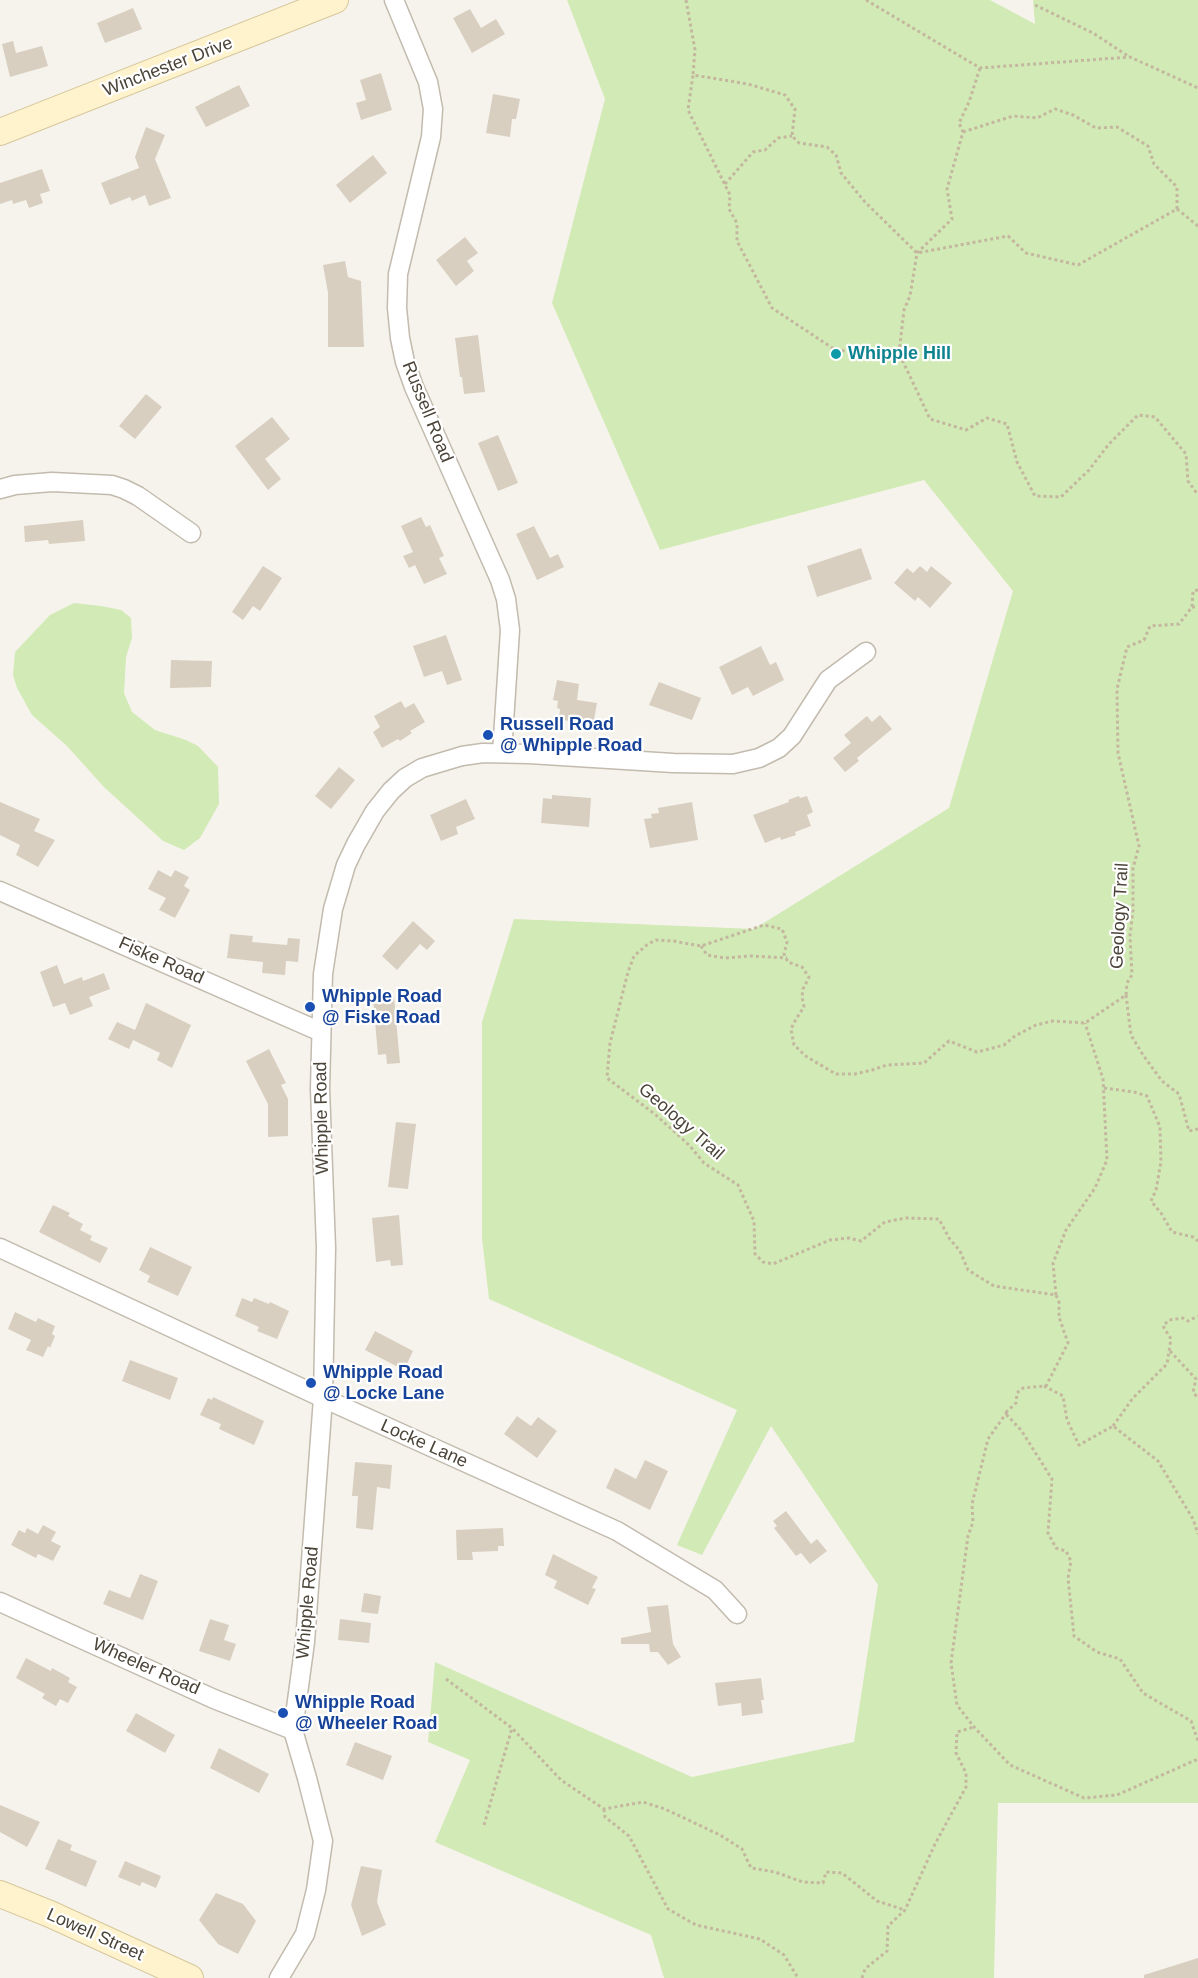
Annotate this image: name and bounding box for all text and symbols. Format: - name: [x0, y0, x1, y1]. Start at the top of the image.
- street label: Winchester Drive: [100, 32, 236, 102]
- place label: Whipple Hill: [848, 343, 951, 365]
- marker: Whipple Hill: [829, 347, 843, 361]
- street label: Russell Road: [397, 358, 457, 466]
- place label: Russell Road @ Whipple Road: [500, 714, 643, 756]
- marker: Russell Road @ Whipple Road: [481, 728, 495, 742]
- street label: Geology Trail: [1106, 862, 1134, 970]
- street label: Fiske Road: [115, 933, 207, 989]
- place label: Whipple Road @ Fiske Road: [322, 986, 442, 1028]
- marker: Whipple Road @ Fiske Road: [303, 1000, 317, 1014]
- street label: Whipple Road: [310, 1061, 334, 1175]
- street label: Geology Trail: [634, 1079, 728, 1165]
- place label: Whipple Road @ Locke Lane: [323, 1362, 445, 1404]
- marker: Whipple Road @ Locke Lane: [304, 1376, 318, 1390]
- street label: Locke Lane: [377, 1415, 471, 1473]
- street label: Whipple Road: [292, 1546, 324, 1660]
- street label: Wheeler Road: [89, 1634, 203, 1700]
- place label: Whipple Road @ Wheeler Road: [295, 1692, 438, 1734]
- marker: Whipple Road @ Wheeler Road: [276, 1706, 290, 1720]
- street label: Lowell Street: [43, 1904, 147, 1966]

